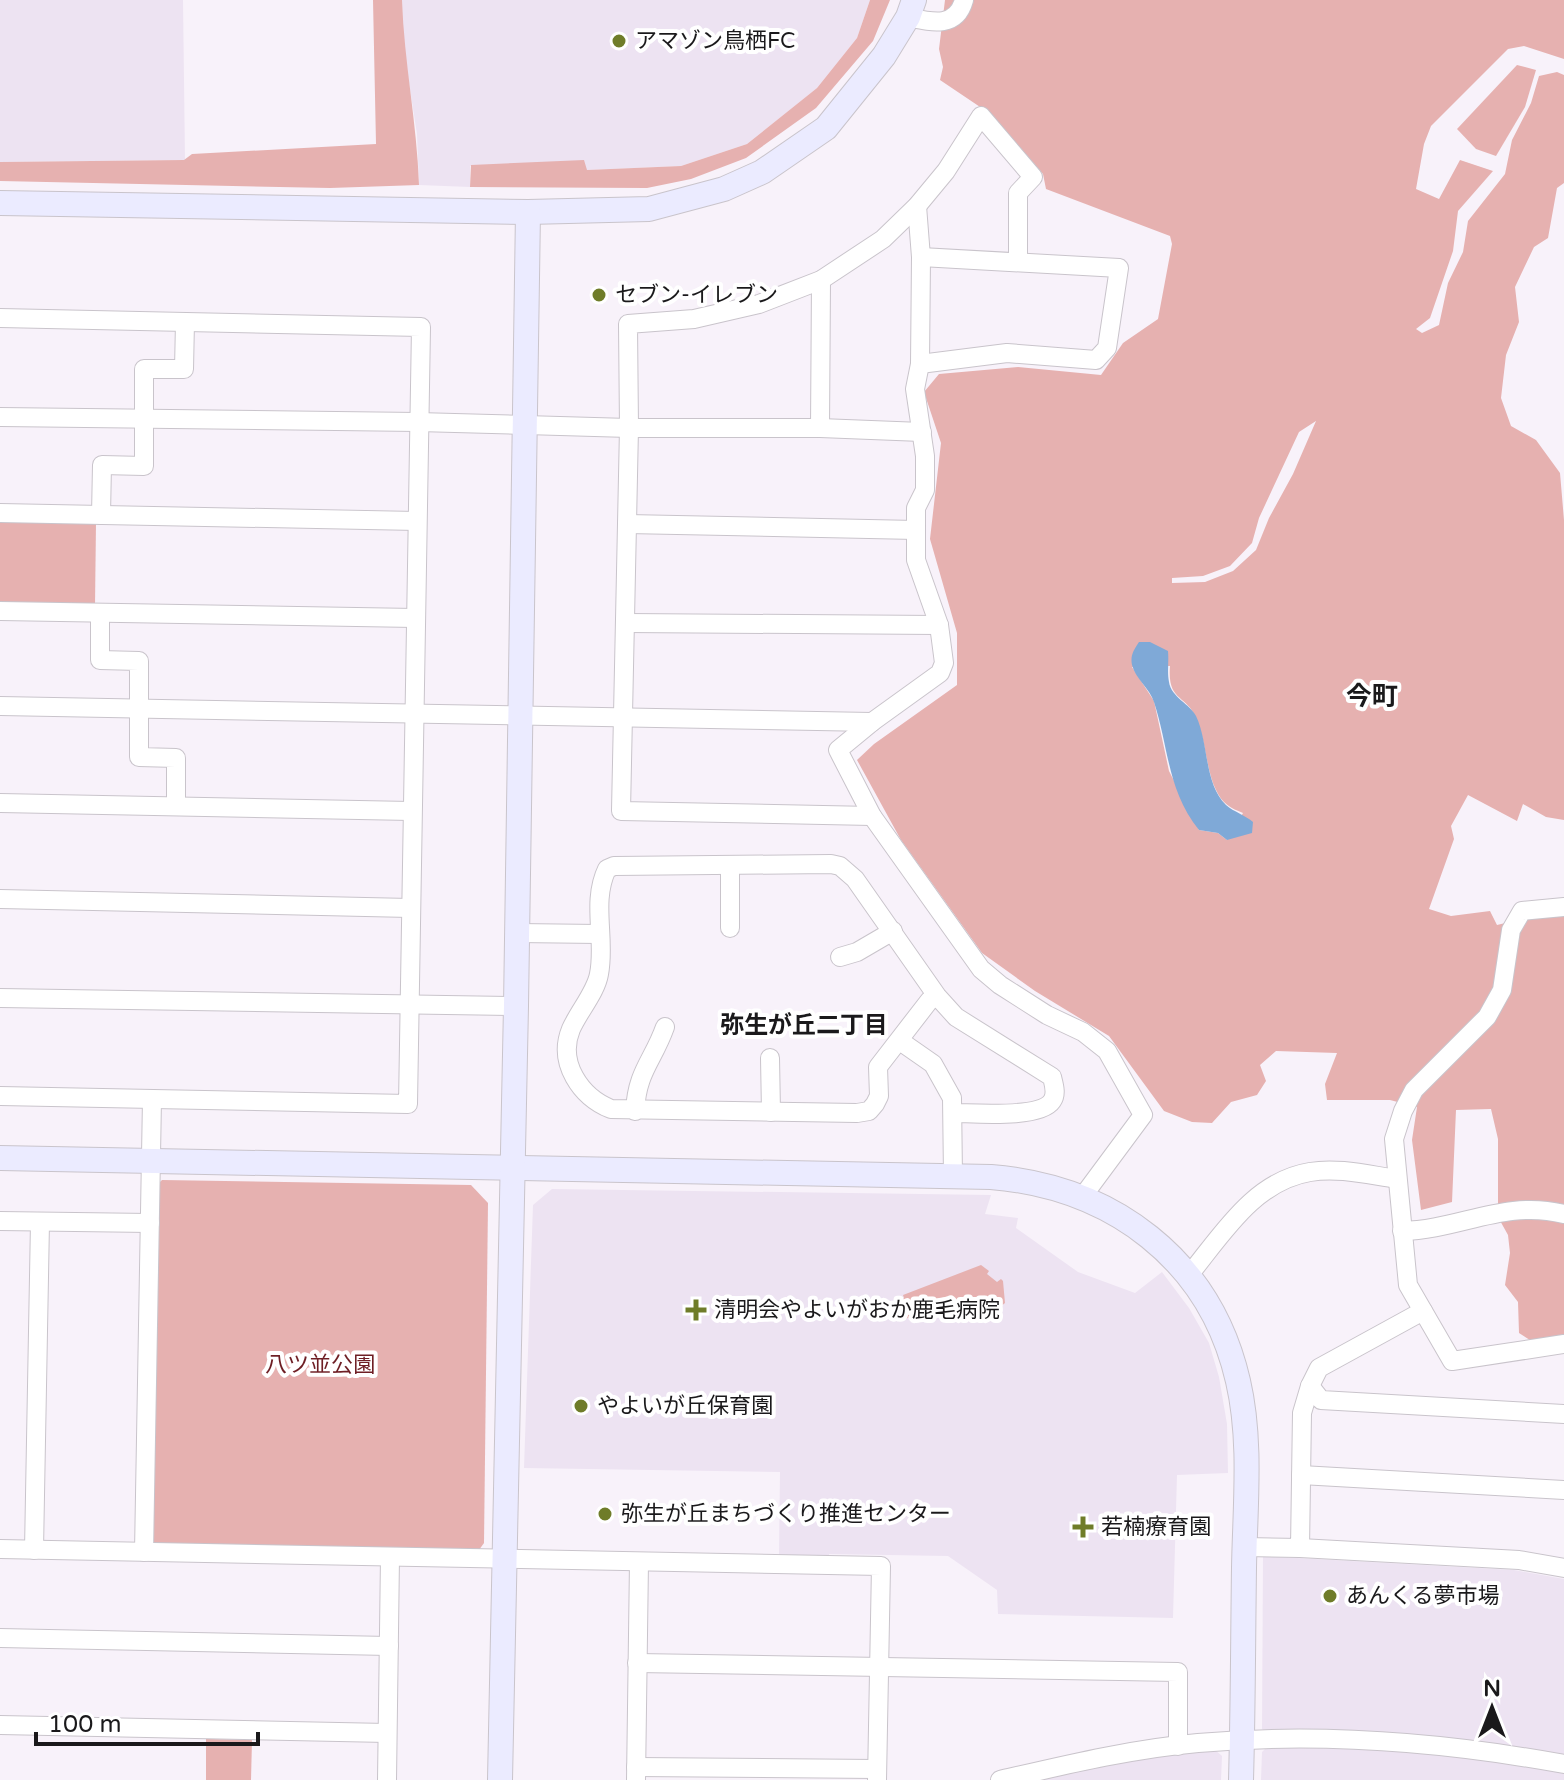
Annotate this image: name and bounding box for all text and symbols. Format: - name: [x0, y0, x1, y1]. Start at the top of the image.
- place label: アマゾン鳥栖FC: [635, 28, 795, 54]
- marker: アマゾン鳥栖FC: [610, 32, 628, 50]
- place label: セブン-イレブン: [615, 282, 778, 308]
- marker: セブン-イレブン: [590, 286, 608, 304]
- district label: 今町: [1346, 681, 1398, 712]
- district label: 弥生が丘二丁目: [720, 1011, 888, 1040]
- place label: 清明会やよいがおか鹿毛病院: [714, 1297, 1000, 1323]
- marker: 清明会やよいがおか鹿毛病院: [685, 1299, 707, 1321]
- park label: 八ツ並公園: [265, 1352, 375, 1378]
- place label: やよいが丘保育園: [597, 1393, 773, 1419]
- marker: やよいが丘保育園: [572, 1397, 590, 1415]
- place label: 弥生が丘まちづくり推進センター: [621, 1501, 951, 1527]
- marker: 弥生が丘まちづくり推進センター: [596, 1505, 614, 1523]
- place label: 若楠療育園: [1101, 1514, 1211, 1540]
- marker: 若楠療育園: [1072, 1516, 1094, 1538]
- place label: あんくる夢市場: [1346, 1583, 1500, 1609]
- marker: あんくる夢市場: [1321, 1587, 1339, 1605]
- north arrow: [1452, 1668, 1532, 1748]
- text: N: [1483, 1676, 1501, 1702]
- scale bar: [36, 1696, 258, 1746]
- text: 100 m: [48, 1710, 122, 1739]

